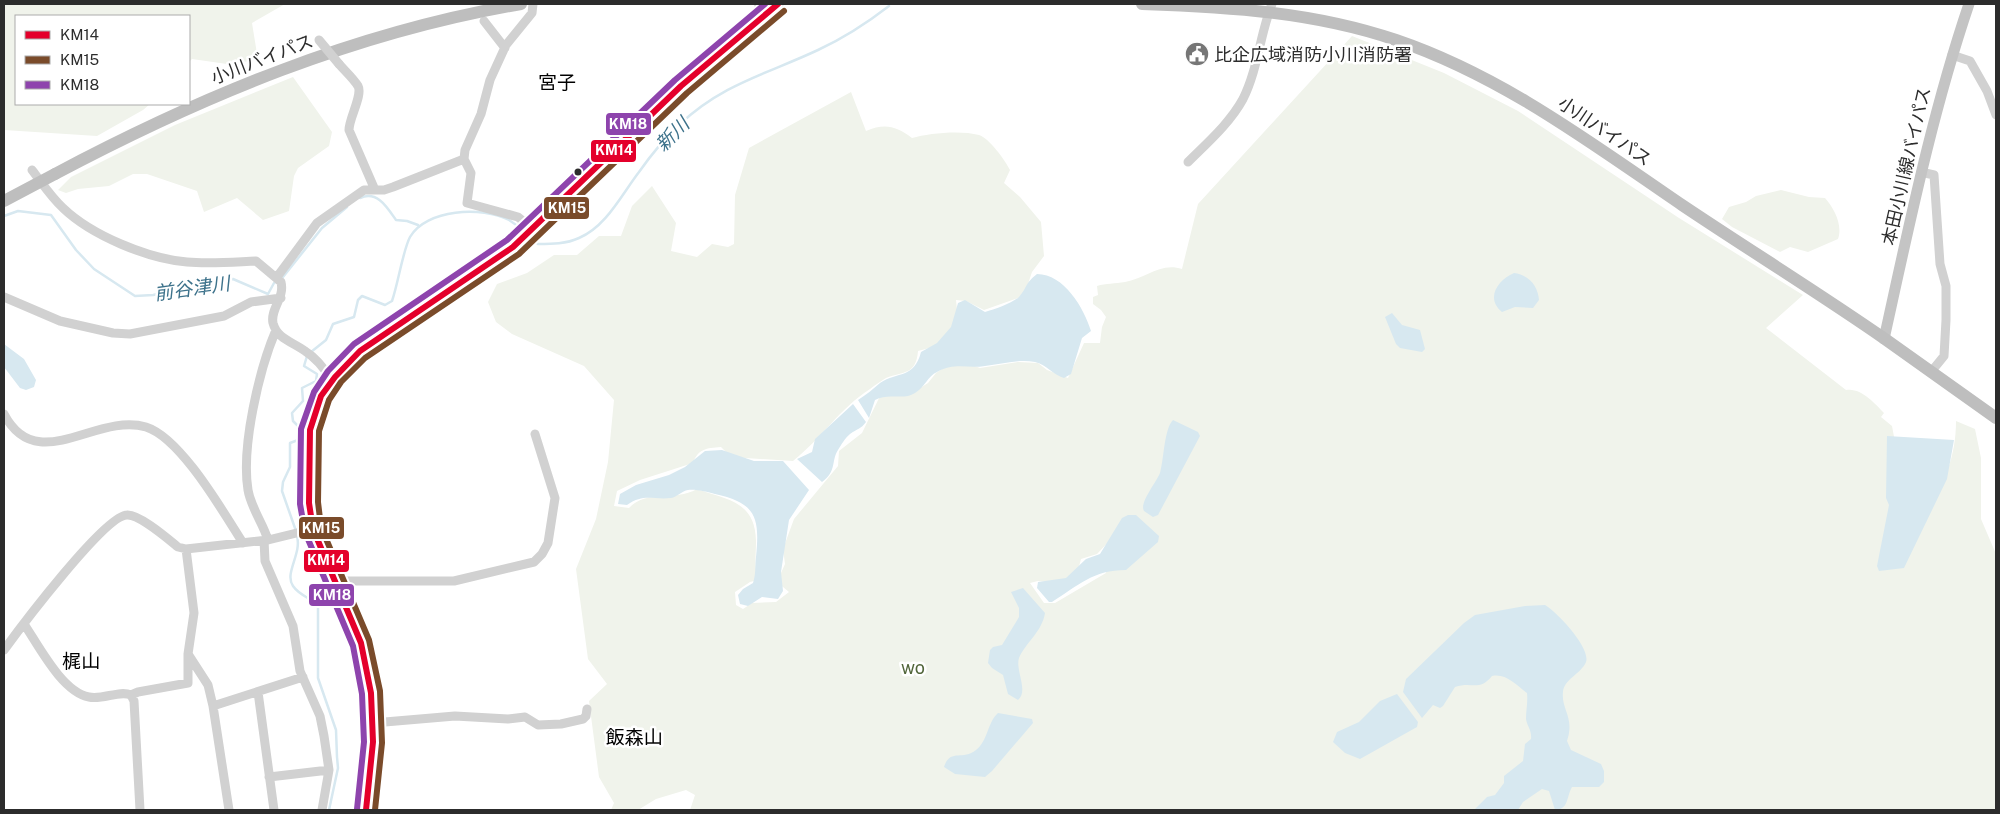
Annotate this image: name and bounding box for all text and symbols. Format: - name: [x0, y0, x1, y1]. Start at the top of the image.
- legend: [15, 15, 190, 105]
- text: KM14: [60, 26, 99, 43]
- street label: 小川バイパス: [208, 30, 316, 88]
- public building icon: 比企広域消防小川消防署: [1184, 41, 1210, 67]
- place label: 比企広域消防小川消防署: [1214, 44, 1412, 65]
- text: KM15: [60, 51, 99, 68]
- district label: 宮子: [538, 71, 576, 93]
- text: KM18: [60, 76, 99, 93]
- street label: 本田小川線バイパス: [1878, 85, 1934, 247]
- street label: 小川バイパス: [1555, 92, 1655, 170]
- water label: 新川: [651, 111, 695, 155]
- line badge: KM18: [605, 112, 652, 136]
- text: KM18: [609, 116, 647, 132]
- line badge: KM14: [590, 139, 637, 163]
- text: KM14: [595, 142, 633, 158]
- unlabelled marker: [573, 167, 583, 177]
- line badge: KM15: [543, 196, 590, 220]
- text: KM15: [548, 200, 586, 216]
- water label: 前谷津川: [153, 272, 233, 304]
- line badge: KM15: [298, 516, 345, 540]
- text: KM15: [302, 520, 340, 536]
- line badge: KM14: [303, 549, 350, 573]
- text: KM14: [307, 552, 345, 568]
- line badge: KM18: [308, 583, 355, 607]
- text: KM18: [313, 587, 351, 603]
- district label: 梶山: [62, 650, 100, 672]
- park label: wo: [901, 657, 925, 678]
- district label: 飯森山: [605, 726, 663, 748]

